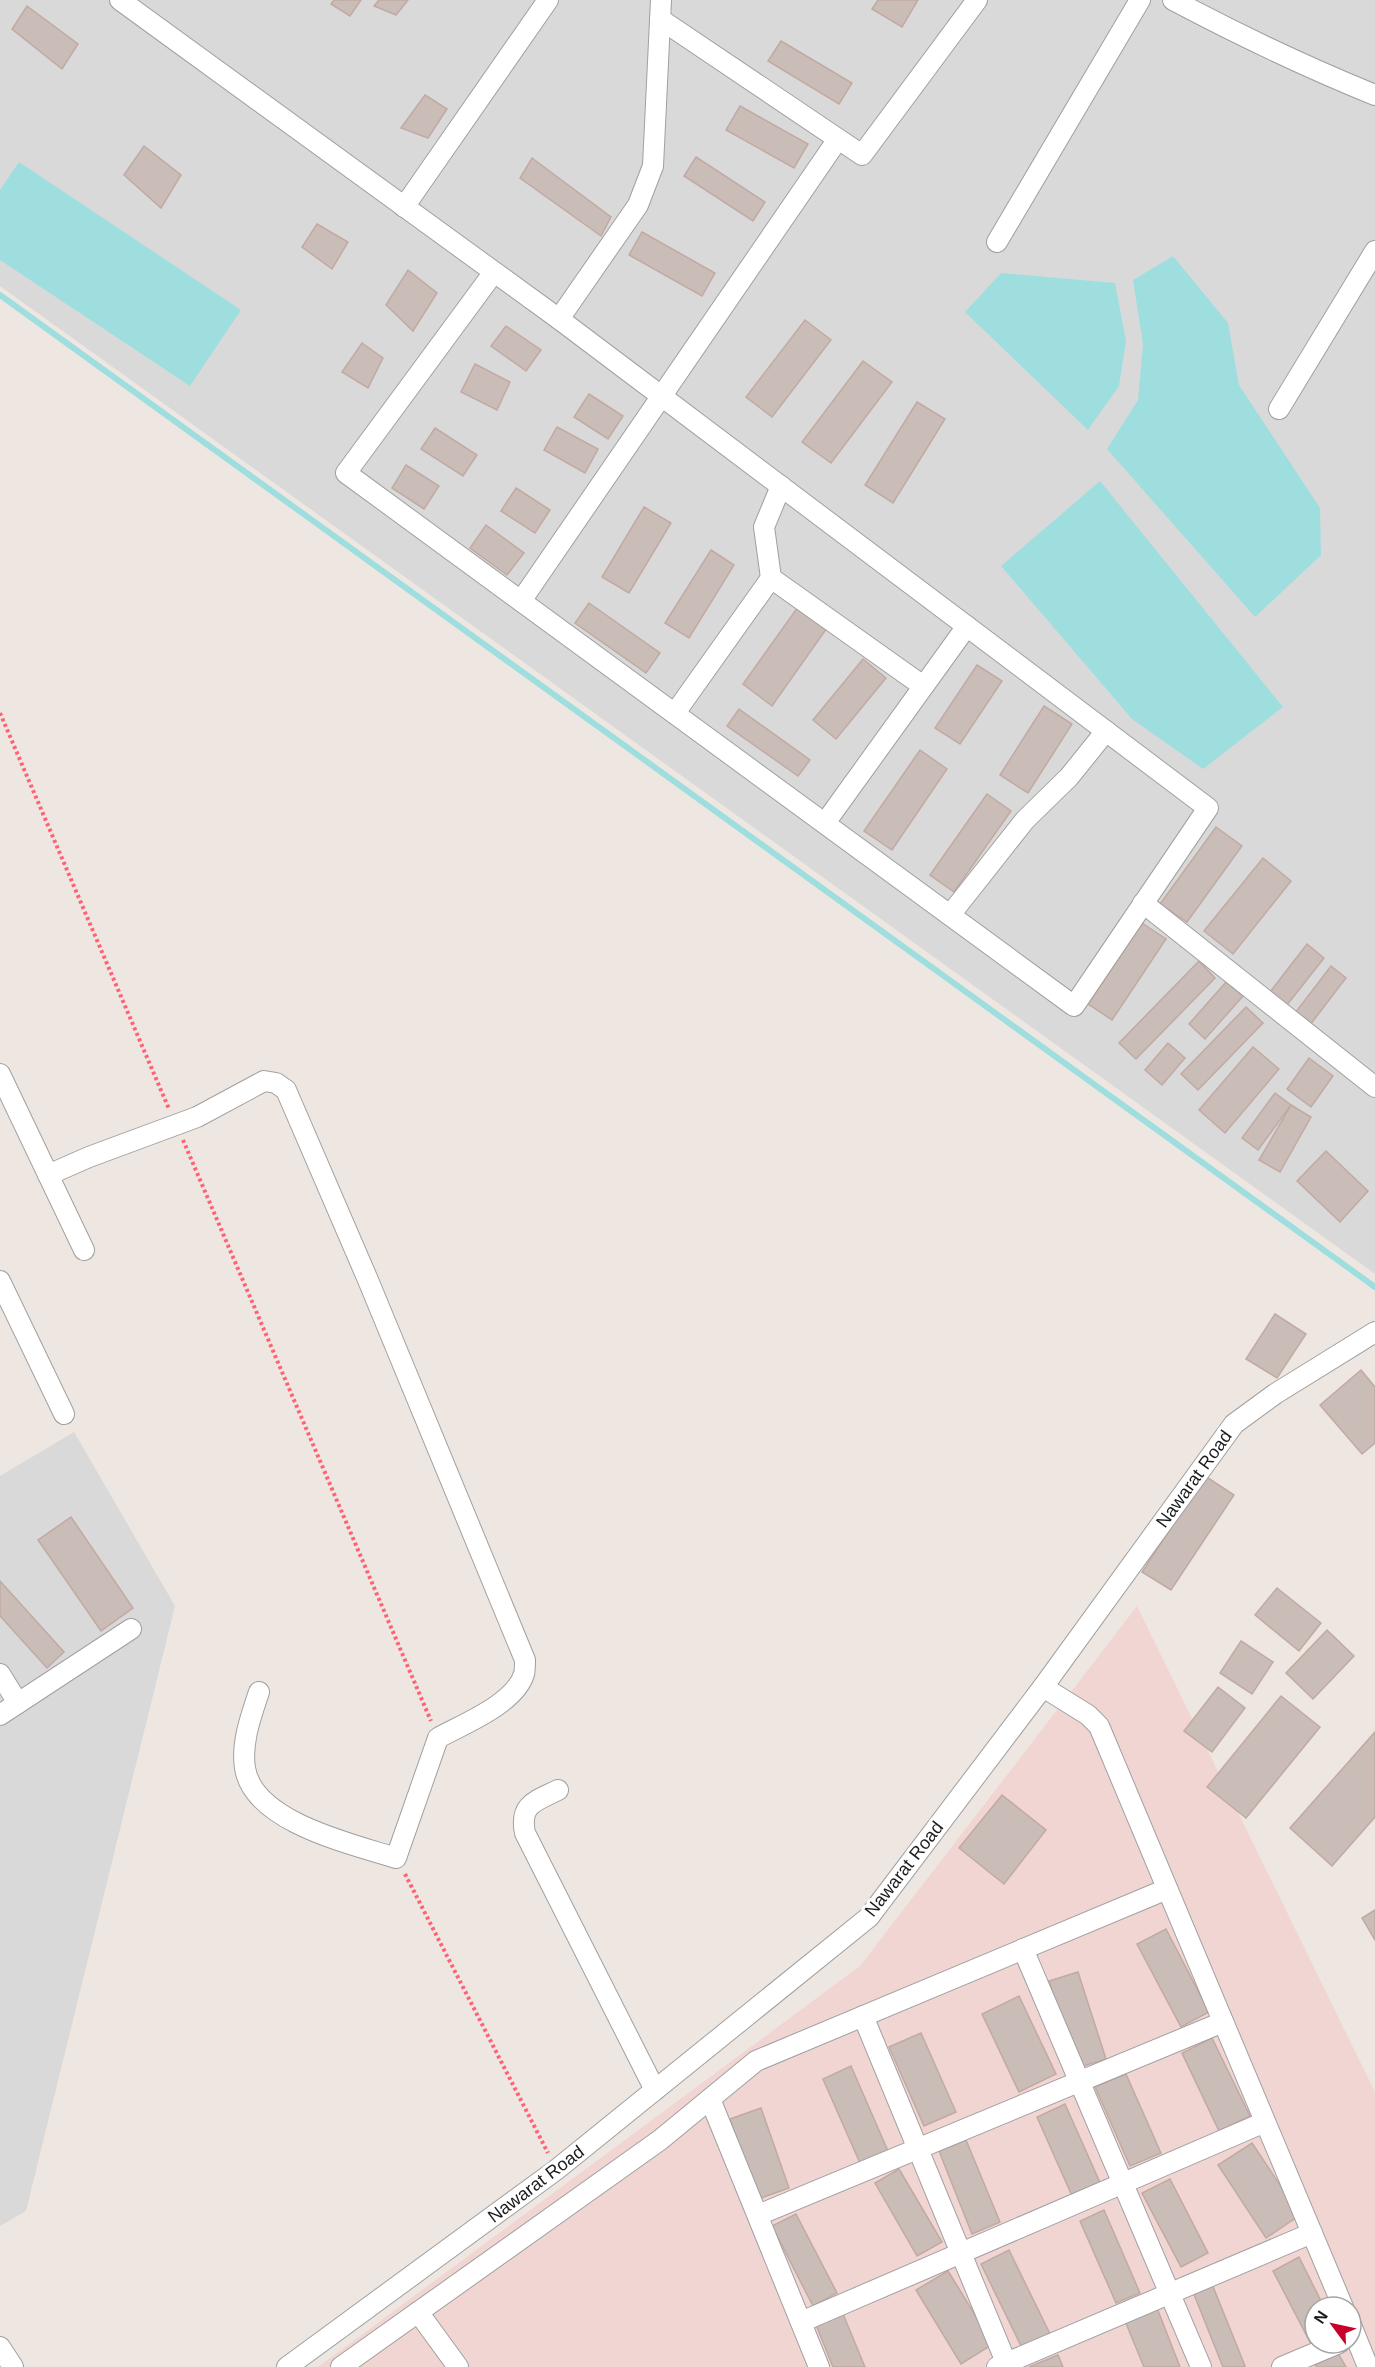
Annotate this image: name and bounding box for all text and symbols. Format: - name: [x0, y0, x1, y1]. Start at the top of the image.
- street label: Nawarat Road: [1152, 1427, 1236, 1531]
- street label: Nawarat Road: [861, 1818, 947, 1920]
- street label: Nawarat Road: [484, 2141, 588, 2227]
- north arrow: [1303, 2295, 1363, 2355]
- text: N: [1311, 2308, 1331, 2327]

